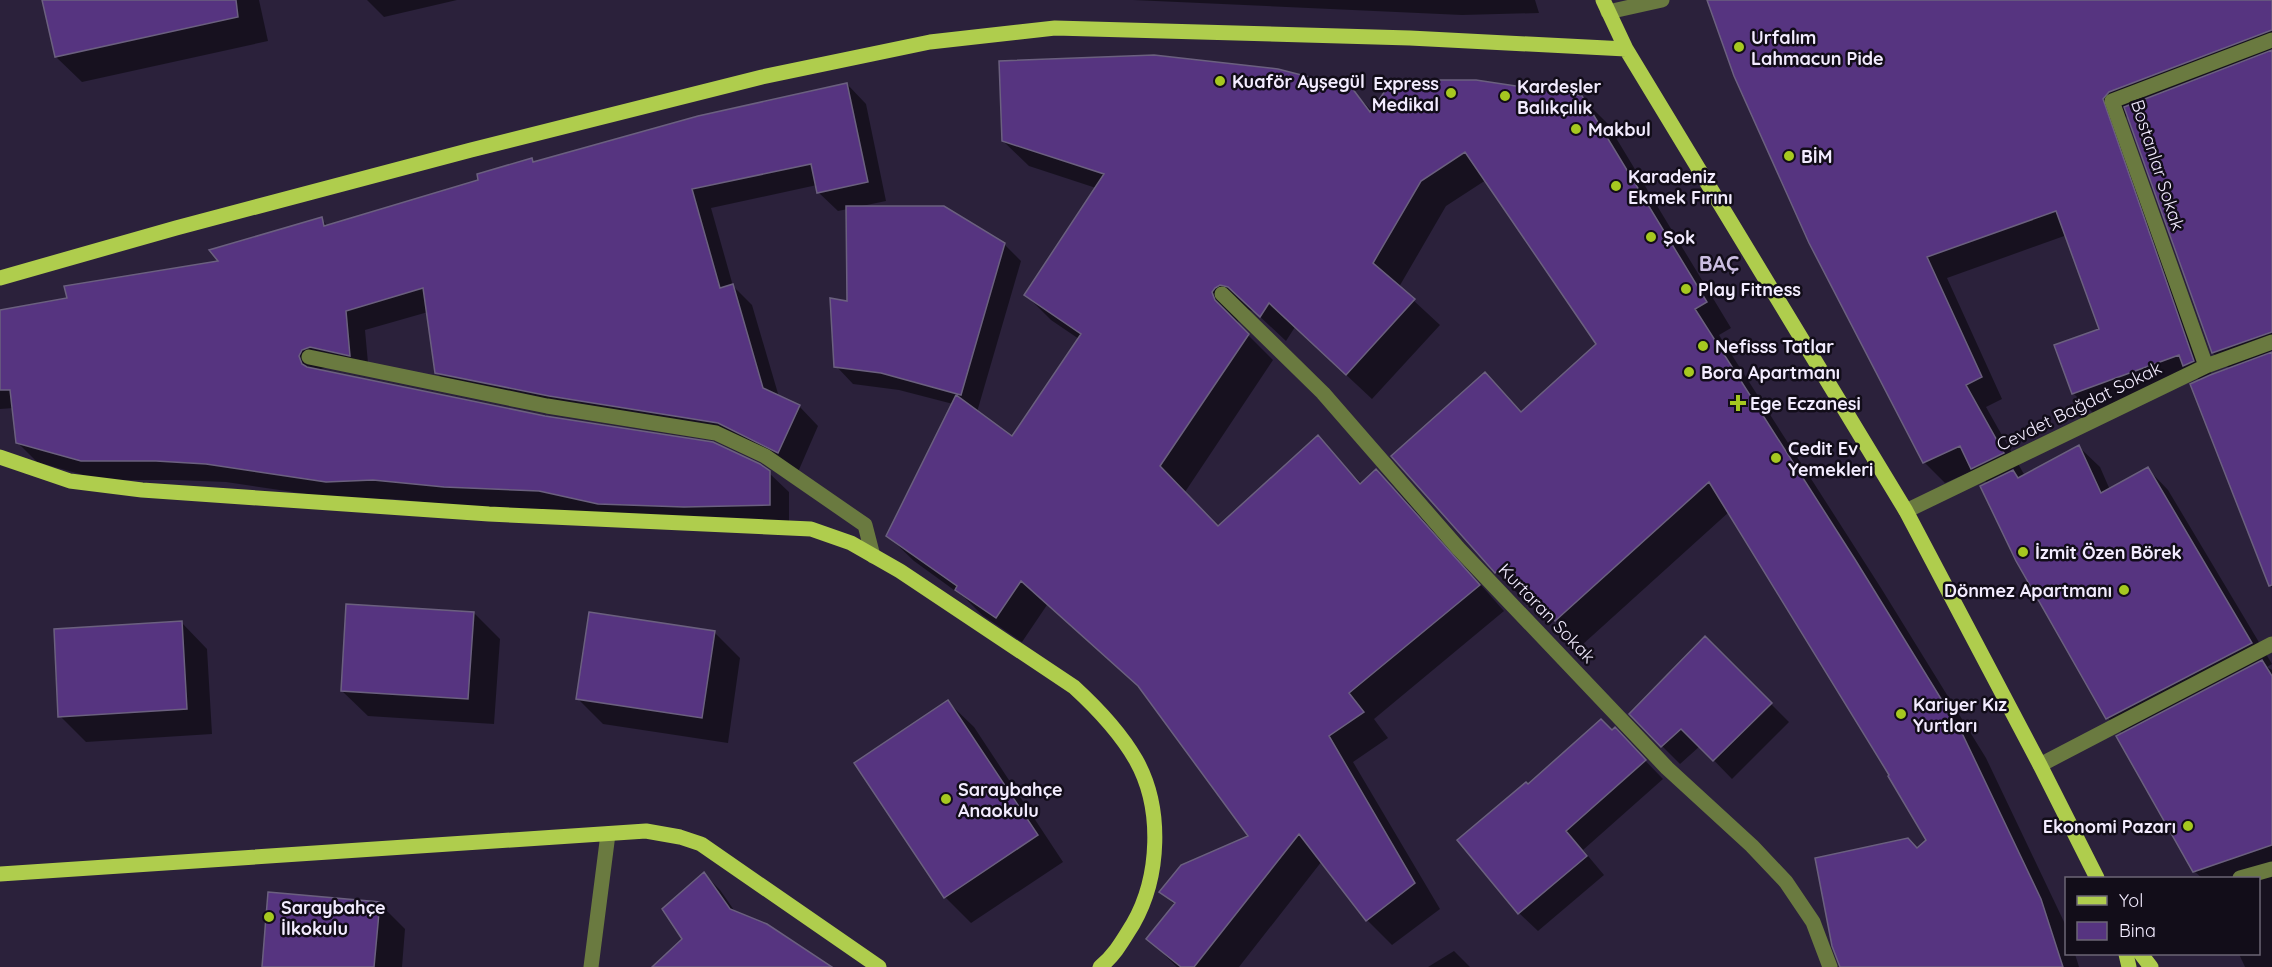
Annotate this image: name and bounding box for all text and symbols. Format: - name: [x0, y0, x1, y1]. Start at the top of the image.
- place label: Urfalım Lahmacun Pide: [1751, 26, 1884, 70]
- marker: Urfalım Lahmacun Pide: [1732, 40, 1746, 54]
- place label: Kuaför Ayşegül: [1232, 70, 1365, 93]
- place label: Express Medikal: [1372, 72, 1439, 116]
- marker: Kuaför Ayşegül: [1213, 74, 1227, 88]
- place label: Kardeşler Balıkçılık: [1517, 75, 1601, 119]
- marker: Express Medikal: [1444, 86, 1458, 100]
- marker: Kardeşler Balıkçılık: [1498, 89, 1512, 103]
- street label: Bostanlar Sokak: [2126, 97, 2190, 233]
- place label: Makbul: [1588, 118, 1651, 141]
- marker: Makbul: [1569, 122, 1583, 136]
- place label: BİM: [1801, 145, 1832, 168]
- marker: BİM: [1782, 149, 1796, 163]
- place label: Karadeniz Ekmek Fırını: [1628, 165, 1732, 209]
- marker: Karadeniz Ekmek Fırını: [1609, 179, 1623, 193]
- place label: Şok: [1663, 226, 1695, 249]
- marker: Şok: [1644, 230, 1658, 244]
- district label: BAÇ: [1699, 250, 1739, 276]
- place label: Play Fitness: [1698, 278, 1801, 301]
- marker: Play Fitness: [1679, 282, 1693, 296]
- place label: Nefisss Tatlar: [1715, 335, 1834, 358]
- marker: Nefisss Tatlar: [1696, 339, 1710, 353]
- street label: Cevdet Bağdat Sokak: [1993, 356, 2165, 456]
- place label: Bora Apartmanı: [1701, 361, 1840, 384]
- marker: Bora Apartmanı: [1682, 365, 1696, 379]
- place label: Ege Eczanesi: [1750, 392, 1861, 415]
- marker: Ege Eczanesi: [1731, 396, 1745, 410]
- place label: Cedit Ev Yemekleri: [1788, 437, 1873, 481]
- marker: Cedit Ev Yemekleri: [1769, 451, 1783, 465]
- place label: İzmit Özen Börek: [2035, 541, 2182, 564]
- marker: İzmit Özen Börek: [2016, 545, 2030, 559]
- street label: Kurtaran Sokak: [1494, 558, 1600, 668]
- place label: Dönmez Apartmanı: [1944, 579, 2112, 602]
- marker: Dönmez Apartmanı: [2117, 583, 2131, 597]
- place label: Kariyer Kız Yurtları: [1913, 693, 2007, 737]
- marker: Kariyer Kız Yurtları: [1894, 707, 1908, 721]
- place label: Saraybahçe Anaokulu: [958, 778, 1063, 822]
- marker: Saraybahçe Anaokulu: [939, 792, 953, 806]
- place label: Ekonomi Pazarı: [2043, 815, 2176, 838]
- marker: Ekonomi Pazarı: [2181, 819, 2195, 833]
- legend: [2065, 877, 2260, 955]
- text: Yol: [2119, 889, 2143, 912]
- place label: Saraybahçe İlkokulu: [281, 896, 386, 940]
- marker: Saraybahçe İlkokulu: [262, 910, 276, 924]
- text: Bina: [2119, 919, 2156, 942]

